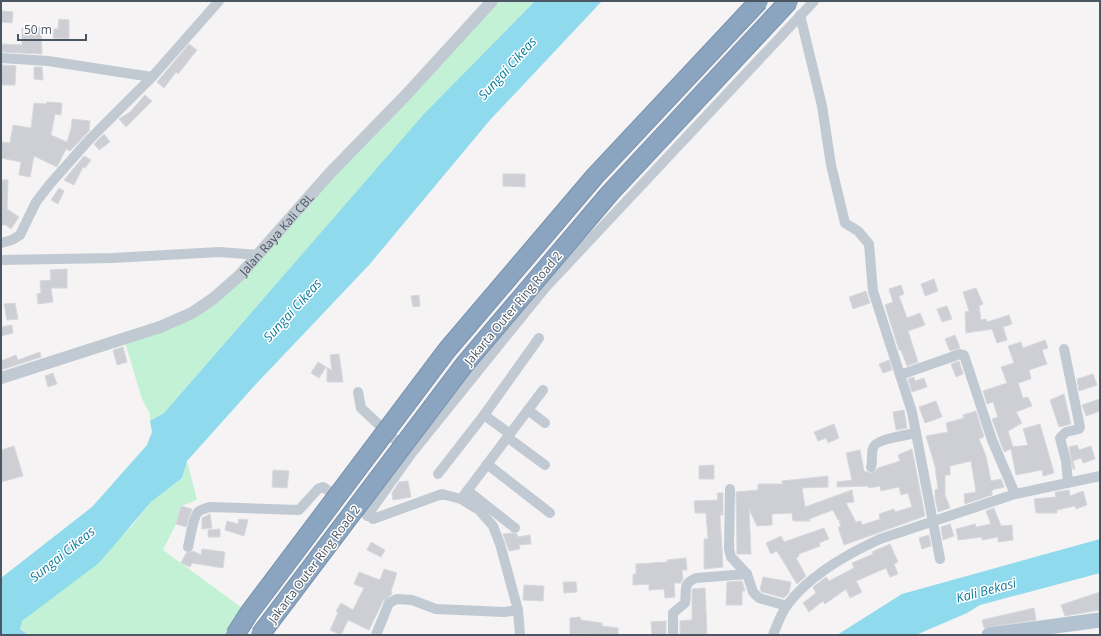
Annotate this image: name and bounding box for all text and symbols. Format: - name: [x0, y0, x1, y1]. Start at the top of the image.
- scale bar: [18, 16, 86, 42]
- text: 50 m: [24, 21, 52, 38]
- water label: Sungai Cikeas: [474, 32, 540, 103]
- street label: Jalan Raya Kali CBL: [235, 189, 317, 280]
- street label: Jakarta Outer Ring Road 2: [460, 247, 566, 369]
- water label: Sungai Cikeas: [259, 274, 325, 345]
- street label: Jakarta Outer Ring Road 2: [263, 501, 364, 627]
- water label: Sungai Cikeas: [26, 522, 99, 586]
- water label: Kali Bekasi: [954, 573, 1019, 607]

